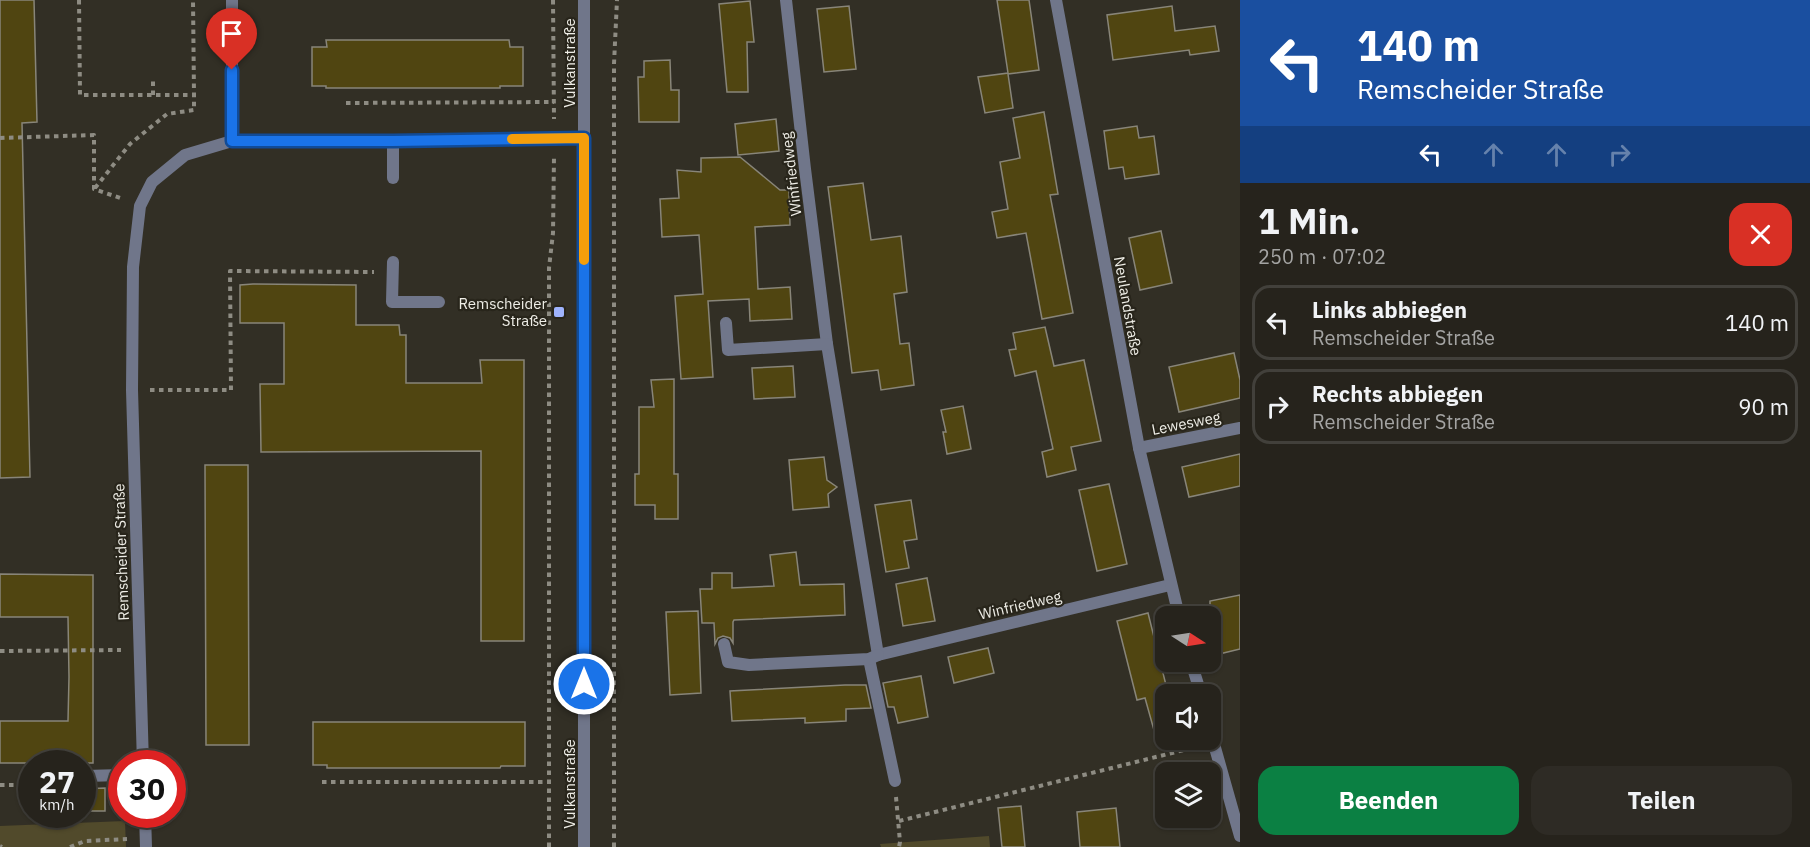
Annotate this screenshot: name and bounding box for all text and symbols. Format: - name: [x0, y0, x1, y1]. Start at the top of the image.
- pin: [206, 8, 257, 70]
- icon: arrive: [215, 17, 248, 50]
- street label: Vulkanstraße: [560, 18, 579, 108]
- text: 140 m: [1357, 18, 1480, 73]
- icon: left: [1258, 24, 1336, 102]
- text: Remscheider Straße: [1357, 71, 1604, 106]
- street label: Winfriedweg: [776, 131, 806, 217]
- icon: left: [1414, 138, 1447, 171]
- icon: ahead: [1477, 138, 1510, 171]
- icon: ahead: [1540, 138, 1573, 171]
- icon: right: [1603, 138, 1636, 171]
- text: 1 Min.: [1258, 197, 1361, 244]
- button: close: [1729, 203, 1792, 266]
- text: 250 m · 07:02: [1258, 243, 1386, 270]
- street label: Neulandstraße: [1110, 255, 1146, 357]
- place label: Remscheider Straße: [458, 294, 547, 330]
- text: Links abbiegen: [1312, 295, 1467, 324]
- marker: Remscheider Straße: [552, 305, 566, 319]
- icon: left: [1261, 306, 1294, 339]
- text: 140 m: [1725, 308, 1789, 337]
- text: Remscheider Straße: [1312, 324, 1495, 351]
- text: Rechts abbiegen: [1312, 379, 1483, 408]
- icon: right: [1261, 390, 1294, 423]
- text: 90 m: [1738, 392, 1789, 421]
- street label: Lewesweg: [1150, 407, 1222, 439]
- text: Remscheider Straße: [1312, 408, 1495, 435]
- street label: Remscheider Straße: [109, 483, 133, 621]
- street label: Winfriedweg: [977, 586, 1063, 624]
- north arrow: [1155, 606, 1221, 672]
- map controls: [1155, 606, 1221, 828]
- position arrow: [552, 652, 616, 716]
- button: sound: [1155, 684, 1221, 750]
- street label: Vulkanstraße: [560, 739, 579, 829]
- speed limit sign: 30: [108, 750, 186, 828]
- text: 27: [39, 762, 75, 801]
- button: layers: [1155, 762, 1221, 828]
- button: Beenden: [1258, 766, 1519, 835]
- button: Teilen: [1531, 766, 1792, 835]
- text: km/h: [39, 795, 75, 814]

